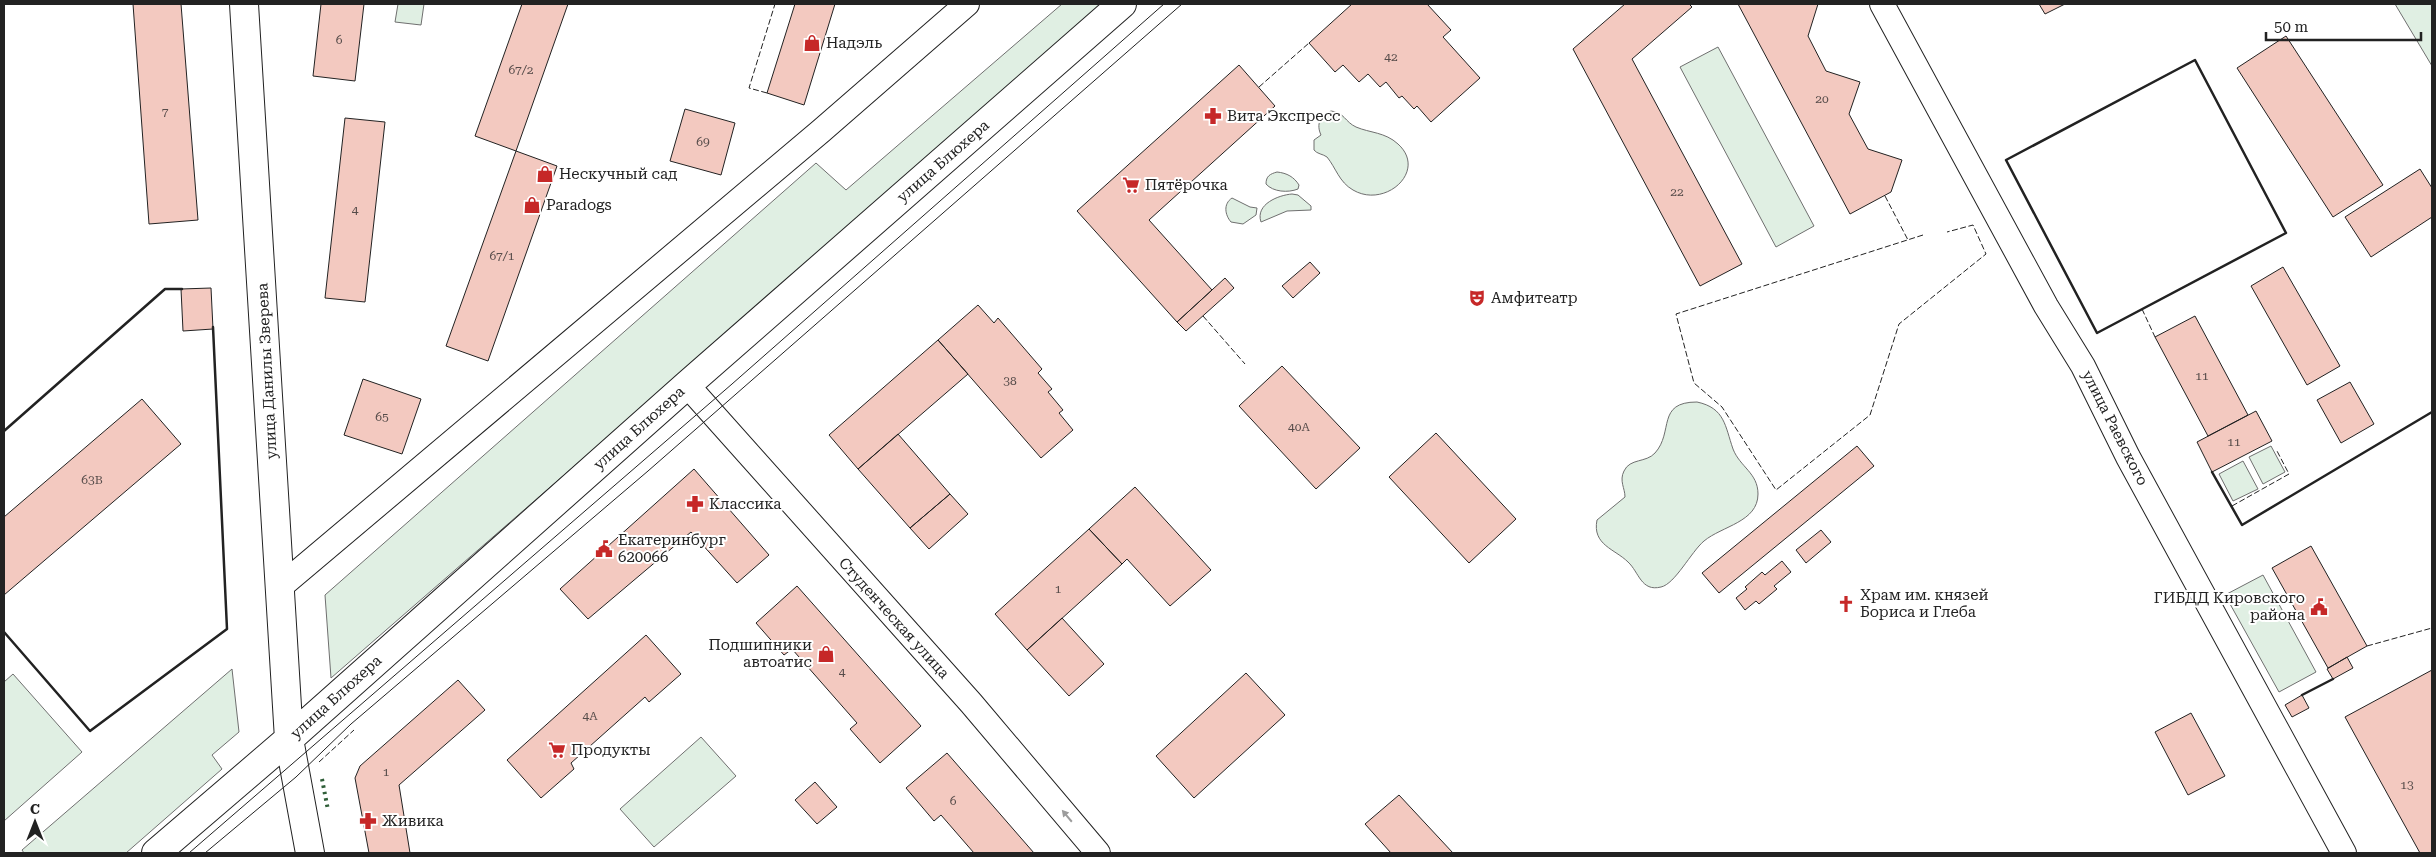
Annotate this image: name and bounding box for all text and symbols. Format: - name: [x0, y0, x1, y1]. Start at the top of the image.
- scale bar: [2266, 10, 2421, 42]
- text: 50 m: [2274, 18, 2309, 36]
- house number: 6: [336, 33, 343, 47]
- shop icon: Надэль: [802, 33, 822, 53]
- place label: Надэль: [826, 34, 882, 52]
- house number: 42: [1384, 50, 1398, 64]
- house number: 67/2: [508, 63, 534, 77]
- house number: 20: [1815, 92, 1829, 106]
- house number: 7: [162, 105, 169, 119]
- pharmacy icon: Вита Экспресс: [1203, 106, 1223, 126]
- place label: Вита Экспресс: [1227, 107, 1340, 125]
- street label: улица Блюхера: [893, 116, 993, 206]
- house number: 69: [696, 135, 710, 149]
- shop icon: Нескучный сад: [535, 164, 555, 184]
- place label: Нескучный сад: [559, 165, 678, 183]
- supermarket icon: Пятёрочка: [1121, 175, 1141, 195]
- place label: Пятёрочка: [1145, 176, 1228, 194]
- house number: 22: [1670, 185, 1684, 199]
- shop icon: Paradogs: [522, 195, 542, 215]
- place label: Paradogs: [546, 196, 612, 214]
- house number: 4: [352, 203, 359, 217]
- house number: 67/1: [489, 249, 515, 263]
- street label: улица Данилы Зверева: [253, 282, 281, 460]
- theatre icon: Амфитеатр: [1467, 288, 1487, 308]
- place label: Амфитеатр: [1491, 289, 1578, 307]
- street label: улица Раевского: [2078, 367, 2152, 489]
- house number: 11: [2195, 369, 2209, 383]
- house number: 38: [1003, 374, 1017, 388]
- street label: улица Блюхера: [590, 382, 688, 474]
- house number: 65: [375, 410, 389, 424]
- house number: 40А: [1288, 420, 1311, 434]
- house number: 11: [2227, 435, 2241, 449]
- house number: 63В: [81, 473, 103, 487]
- pharmacy icon: Классика: [685, 494, 705, 514]
- place label: Классика: [709, 495, 781, 513]
- place label: Екатеринбург 620066: [618, 531, 726, 566]
- public building icon: Екатеринбург 620066: [594, 539, 614, 559]
- street label: Студенческая улица: [835, 554, 953, 682]
- house number: 1: [1055, 582, 1062, 596]
- place label: Храм им. князей Бориса и Глеба: [1860, 586, 1988, 621]
- place label: ГИБДД Кировского района: [2154, 589, 2305, 624]
- church icon: Храм им. князей Бориса и Глеба: [1836, 594, 1856, 614]
- public building icon: ГИБДД Кировского района: [2309, 597, 2329, 617]
- place label: Подшипники автоатис: [709, 636, 812, 671]
- shop icon: Подшипники автоатис: [816, 644, 836, 664]
- street label: улица Блюхера: [287, 651, 385, 743]
- house number: 4: [839, 665, 846, 679]
- house number: 4А: [582, 709, 598, 723]
- supermarket icon: Продукты: [547, 740, 567, 760]
- place label: Продукты: [571, 741, 651, 759]
- house number: 1: [383, 765, 390, 779]
- house number: 13: [2400, 778, 2414, 792]
- house number: 6: [950, 794, 957, 808]
- north arrow: [10, 797, 60, 847]
- text: С: [30, 801, 40, 817]
- one-way arrow: [1062, 810, 1073, 822]
- pharmacy icon: Живика: [358, 811, 378, 831]
- place label: Живика: [382, 812, 444, 830]

